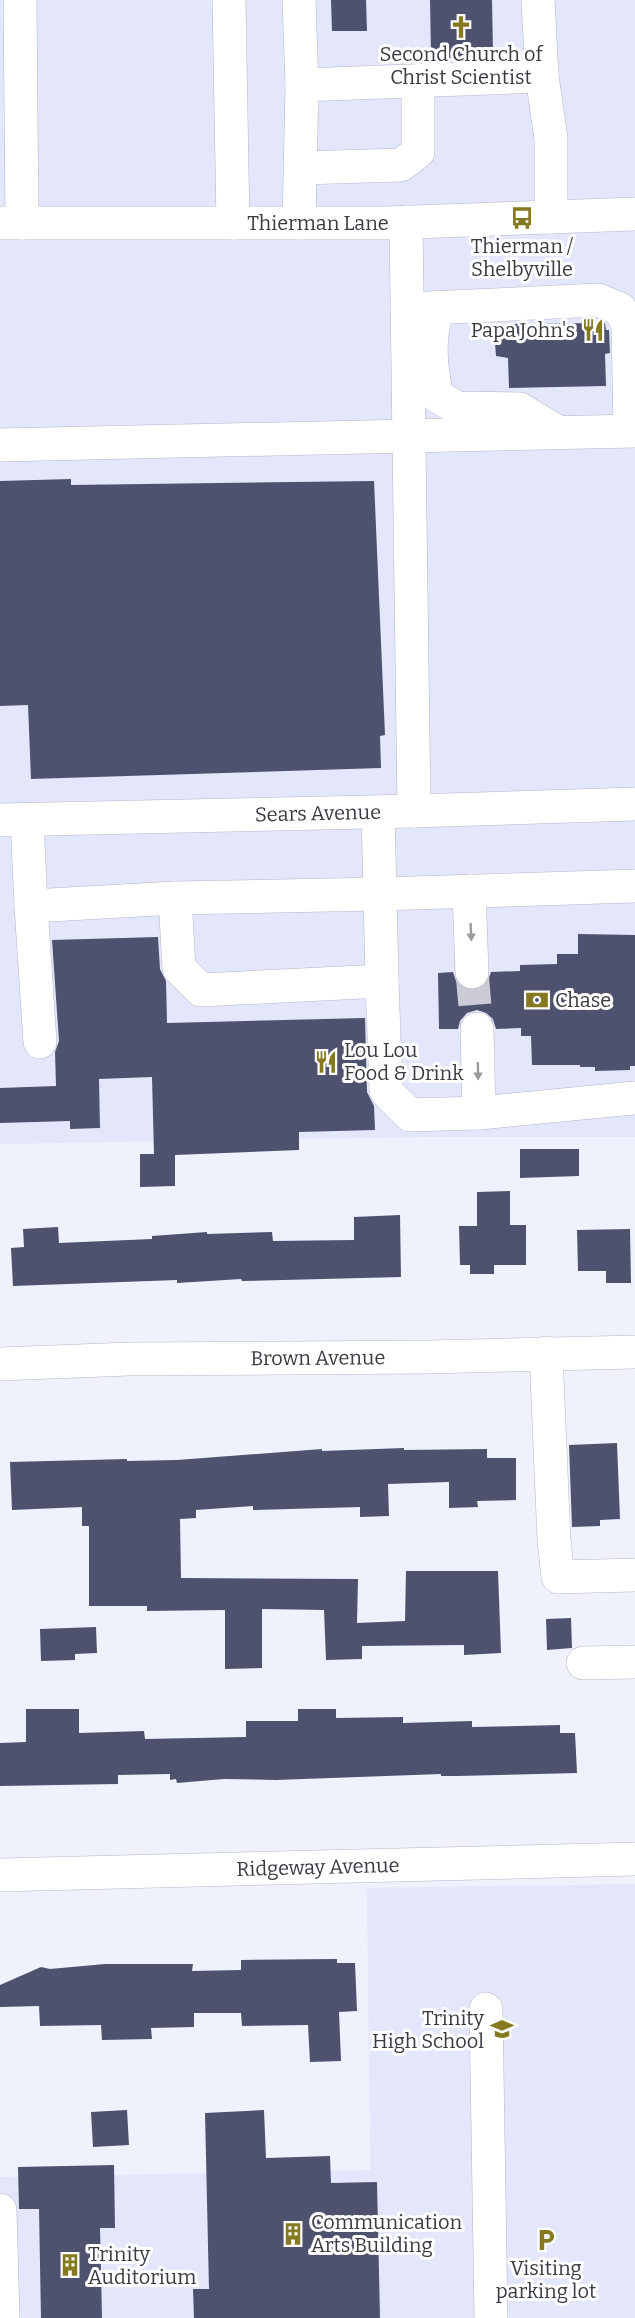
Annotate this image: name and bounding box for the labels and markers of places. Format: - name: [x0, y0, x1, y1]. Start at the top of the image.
- church icon: Second Church of Christ Scientist: [448, 14, 474, 40]
- place label: Second Church of Christ Scientist: [380, 42, 544, 89]
- bus stop icon: Thierman / Shelbyville: [509, 205, 535, 231]
- place label: Thierman / Shelbyville: [471, 234, 574, 281]
- restaurant icon: Papa John's: [580, 317, 606, 343]
- place label: Papa John's: [471, 318, 575, 342]
- bank icon: Chase: [524, 987, 550, 1013]
- place label: Chase: [555, 988, 611, 1012]
- place label: Lou Lou Food & Drink: [344, 1038, 464, 1085]
- restaurant icon: Lou Lou Food & Drink: [313, 1049, 339, 1075]
- place label: Trinity High School: [372, 2006, 484, 2053]
- school or university icon: Trinity High School: [489, 2016, 515, 2042]
- place label: Communication Arts Building: [311, 2210, 463, 2257]
- building icon: Communication Arts Building: [280, 2221, 306, 2247]
- parking icon: Visiting parking lot: [533, 2227, 559, 2253]
- place label: Trinity Auditorium: [88, 2242, 196, 2289]
- building icon: Trinity Auditorium: [57, 2252, 83, 2278]
- place label: Visiting parking lot: [496, 2256, 596, 2303]

